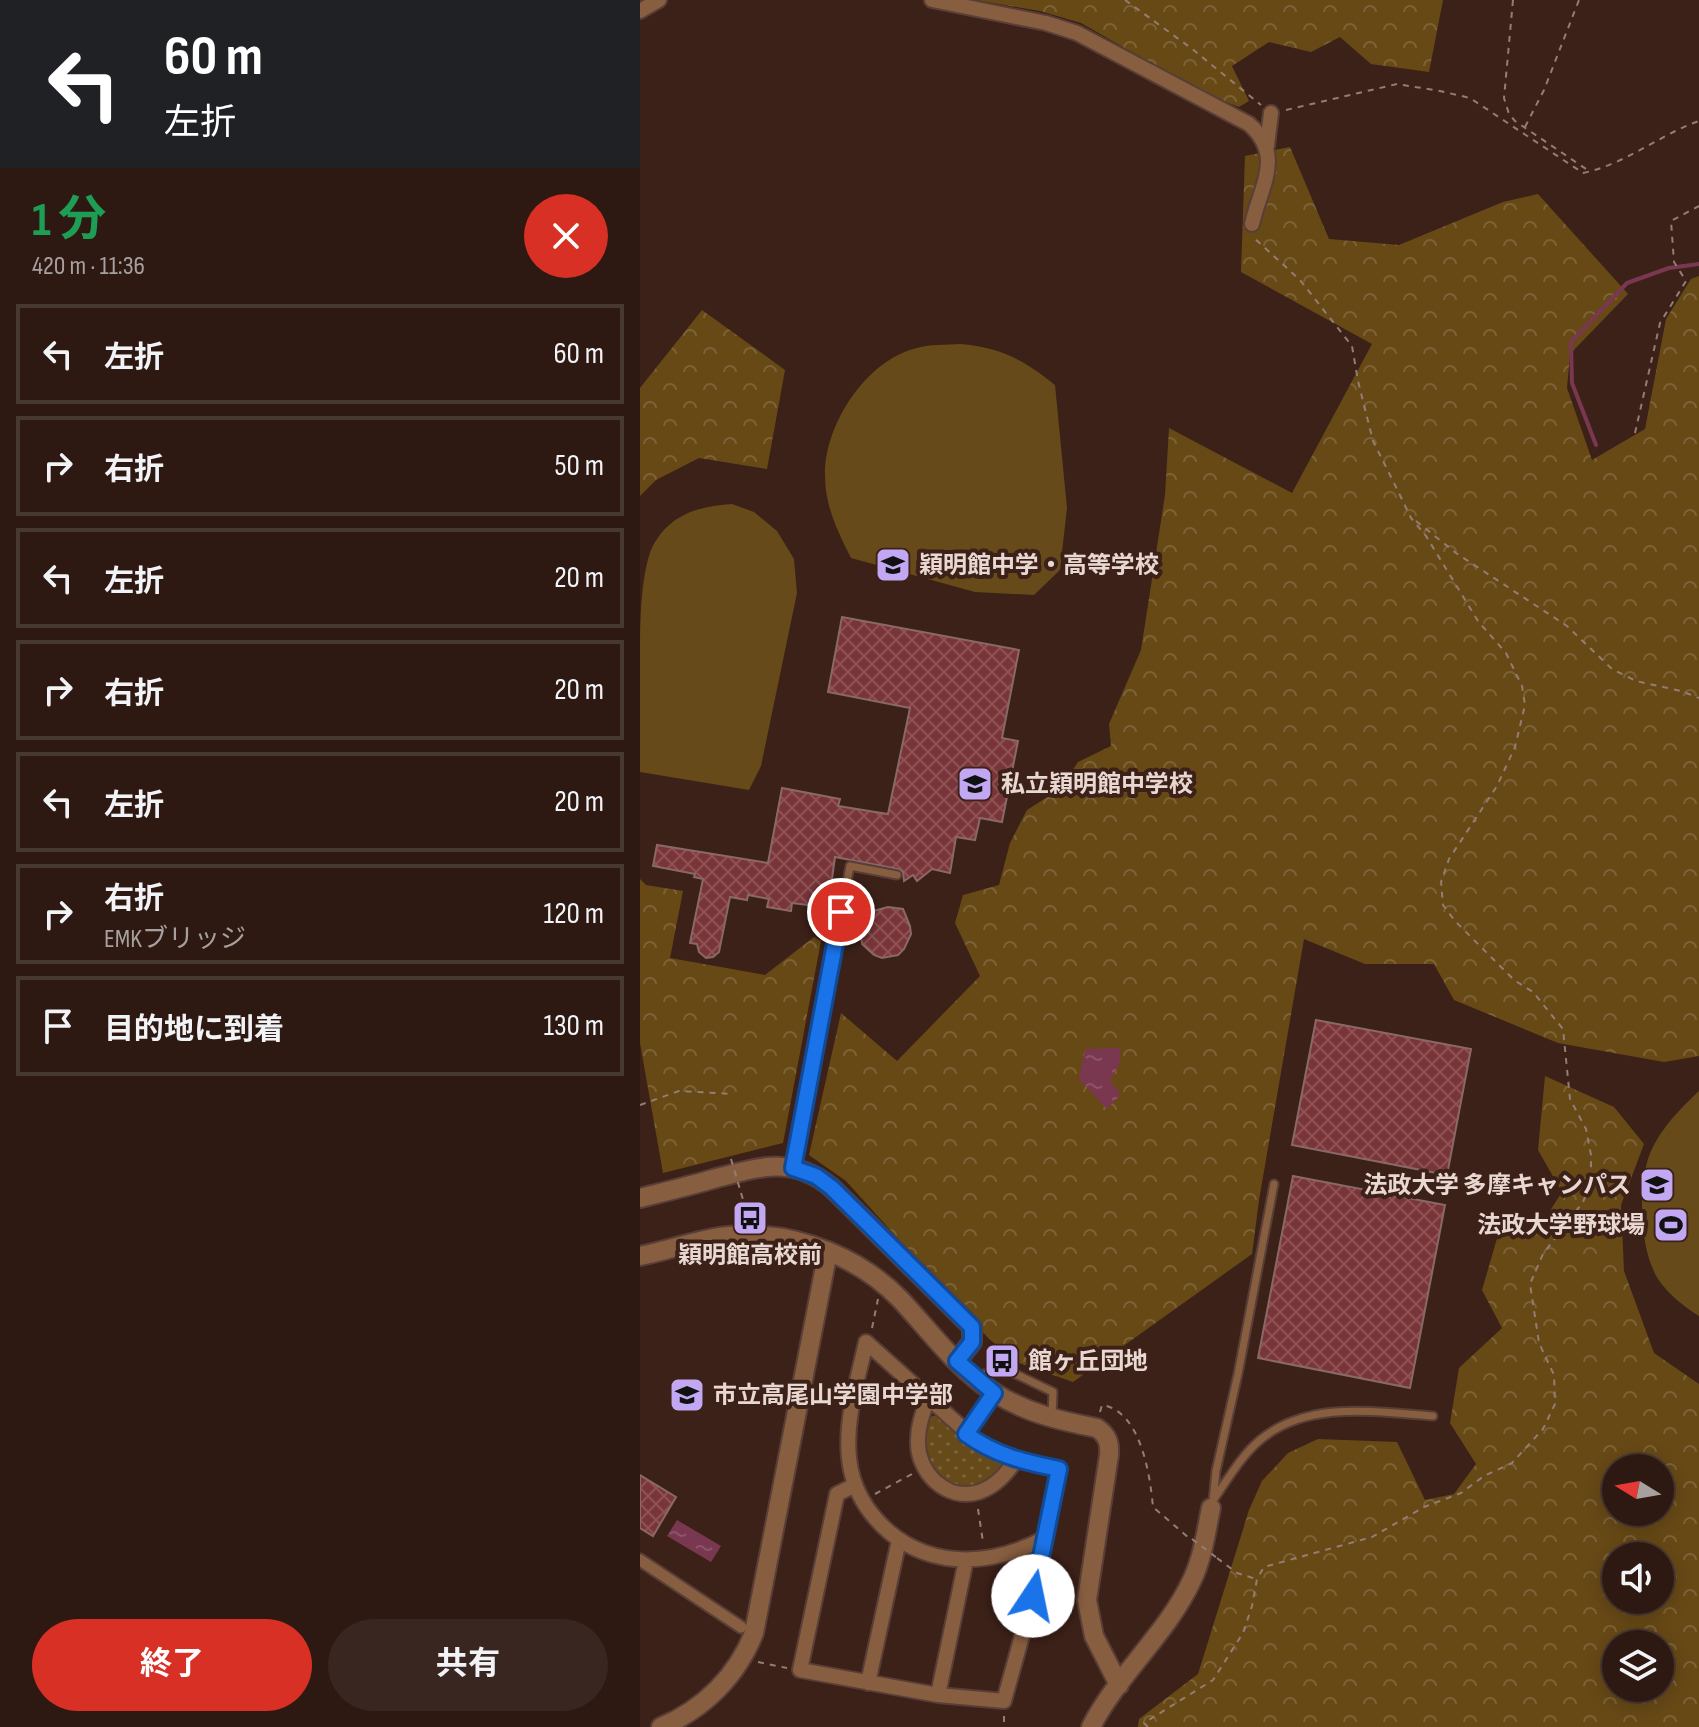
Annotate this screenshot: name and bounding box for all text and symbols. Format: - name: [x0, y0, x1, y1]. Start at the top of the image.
- text: 60 m: [164, 24, 263, 91]
- icon: left: [32, 32, 136, 136]
- text: 左折: [164, 102, 236, 145]
- text: 1 分: [32, 192, 106, 249]
- button: close: [524, 194, 608, 278]
- text: 420 m · 11:36: [32, 251, 145, 282]
- icon: left: [36, 332, 80, 376]
- text: 60 m: [553, 336, 604, 372]
- text: 左折: [104, 340, 164, 376]
- icon: right: [36, 444, 80, 488]
- text: 50 m: [555, 448, 604, 484]
- text: 右折: [104, 452, 164, 488]
- school or university icon: 穎明館中学・高等学校: [874, 546, 912, 584]
- place label: 穎明館中学・高等学校: [919, 551, 1159, 580]
- icon: left: [36, 556, 80, 600]
- text: 20 m: [554, 560, 604, 596]
- text: 左折: [104, 564, 164, 600]
- icon: right: [36, 668, 80, 712]
- text: 20 m: [554, 672, 604, 708]
- text: 右折: [104, 676, 164, 712]
- school or university icon: 私立穎明館中学校: [956, 765, 994, 803]
- place label: 私立穎明館中学校: [1001, 770, 1193, 799]
- icon: left: [36, 780, 80, 824]
- text: 20 m: [554, 784, 604, 820]
- text: 左折: [104, 788, 164, 824]
- pin: [807, 878, 875, 946]
- text: 右折: [104, 881, 164, 917]
- icon: arrive: [819, 890, 863, 934]
- icon: right: [36, 892, 80, 936]
- text: 120 m: [543, 896, 604, 932]
- text: EMKブリッジ: [104, 924, 246, 955]
- icon: arrive: [36, 1004, 80, 1048]
- text: 130 m: [544, 1008, 604, 1044]
- text: 目的地に到着: [104, 1012, 284, 1048]
- school or university icon: 法政大学 多摩キャンパス: [1638, 1166, 1676, 1204]
- place label: 法政大学 多摩キャンパス: [1363, 1171, 1631, 1200]
- bus stop icon: 穎明館高校前: [731, 1199, 769, 1237]
- sports icon: 法政大学野球場: [1652, 1206, 1690, 1244]
- place label: 法政大学野球場: [1477, 1211, 1645, 1240]
- place label: 穎明館高校前: [678, 1241, 822, 1270]
- bus stop icon: 館ヶ丘団地: [983, 1342, 1021, 1380]
- place label: 館ヶ丘団地: [1028, 1347, 1148, 1376]
- school or university icon: 市立高尾山学園中学部: [668, 1376, 706, 1414]
- place label: 市立高尾山学園中学部: [713, 1381, 953, 1410]
- north arrow: [1602, 1454, 1674, 1526]
- map controls: [1602, 1454, 1674, 1702]
- button: sound: [1602, 1542, 1674, 1614]
- position arrow: [991, 1554, 1075, 1638]
- button: 終了: [32, 1619, 312, 1711]
- button: 共有: [328, 1619, 608, 1711]
- button: layers: [1602, 1630, 1674, 1702]

